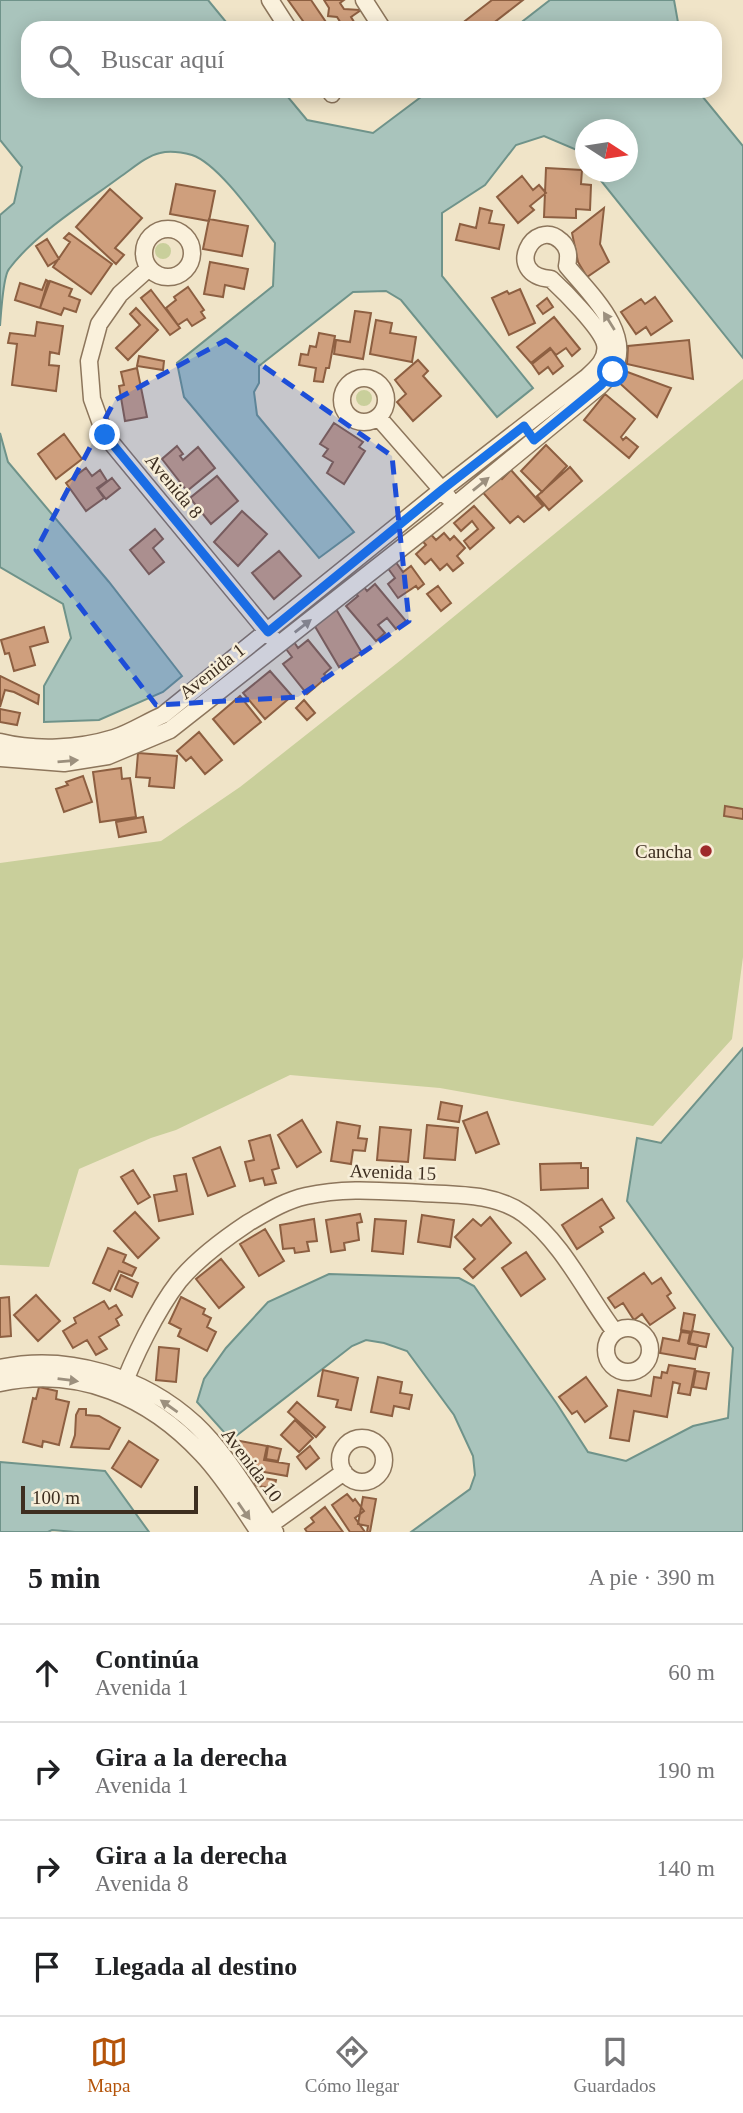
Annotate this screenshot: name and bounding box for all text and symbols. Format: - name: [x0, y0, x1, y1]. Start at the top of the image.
- search box: [21, 21, 722, 98]
- icon: search: [45, 41, 83, 79]
- text: Buscar aquí: [101, 45, 224, 74]
- north arrow: [575, 119, 638, 182]
- one-way arrow: [602, 311, 615, 331]
- route start: [597, 356, 628, 387]
- route end: [89, 419, 120, 450]
- street label: Avenida 8: [141, 450, 207, 522]
- one-way arrow: [472, 477, 489, 492]
- one-way arrow: [294, 619, 312, 634]
- street label: Avenida 1: [175, 639, 249, 703]
- one-way arrow: [57, 755, 79, 766]
- place label: Cancha: [635, 841, 693, 862]
- marker: Cancha: [698, 843, 714, 859]
- street label: Avenida 15: [349, 1160, 437, 1184]
- one-way arrow: [57, 1375, 79, 1386]
- one-way arrow: [160, 1399, 178, 1413]
- street label: Avenida 10: [218, 1424, 286, 1506]
- scale bar: [21, 1483, 198, 1515]
- text: 100 m: [32, 1487, 80, 1508]
- one-way arrow: [237, 1502, 251, 1520]
- text: 5 min: [28, 1561, 101, 1594]
- text: A pie · 390 m: [589, 1565, 715, 1590]
- text: Continúa: [95, 1645, 199, 1674]
- icon: ahead: [28, 1654, 66, 1692]
- text: 60 m: [668, 1660, 715, 1685]
- text: Avenida 1: [95, 1675, 188, 1700]
- text: Gira a la derecha: [95, 1743, 287, 1772]
- icon: right: [28, 1752, 66, 1790]
- text: 190 m: [657, 1758, 715, 1783]
- text: Avenida 1: [95, 1773, 188, 1798]
- text: Gira a la derecha: [95, 1841, 287, 1870]
- icon: right: [28, 1850, 66, 1888]
- text: 140 m: [657, 1856, 715, 1881]
- text: Avenida 8: [95, 1871, 188, 1896]
- icon: arrive: [28, 1948, 66, 1986]
- text: Llegada al destino: [95, 1952, 297, 1981]
- tab: Mapa: [87, 2033, 130, 2097]
- tab: Cómo llegar: [305, 2033, 399, 2097]
- tab: Guardados: [574, 2033, 656, 2097]

